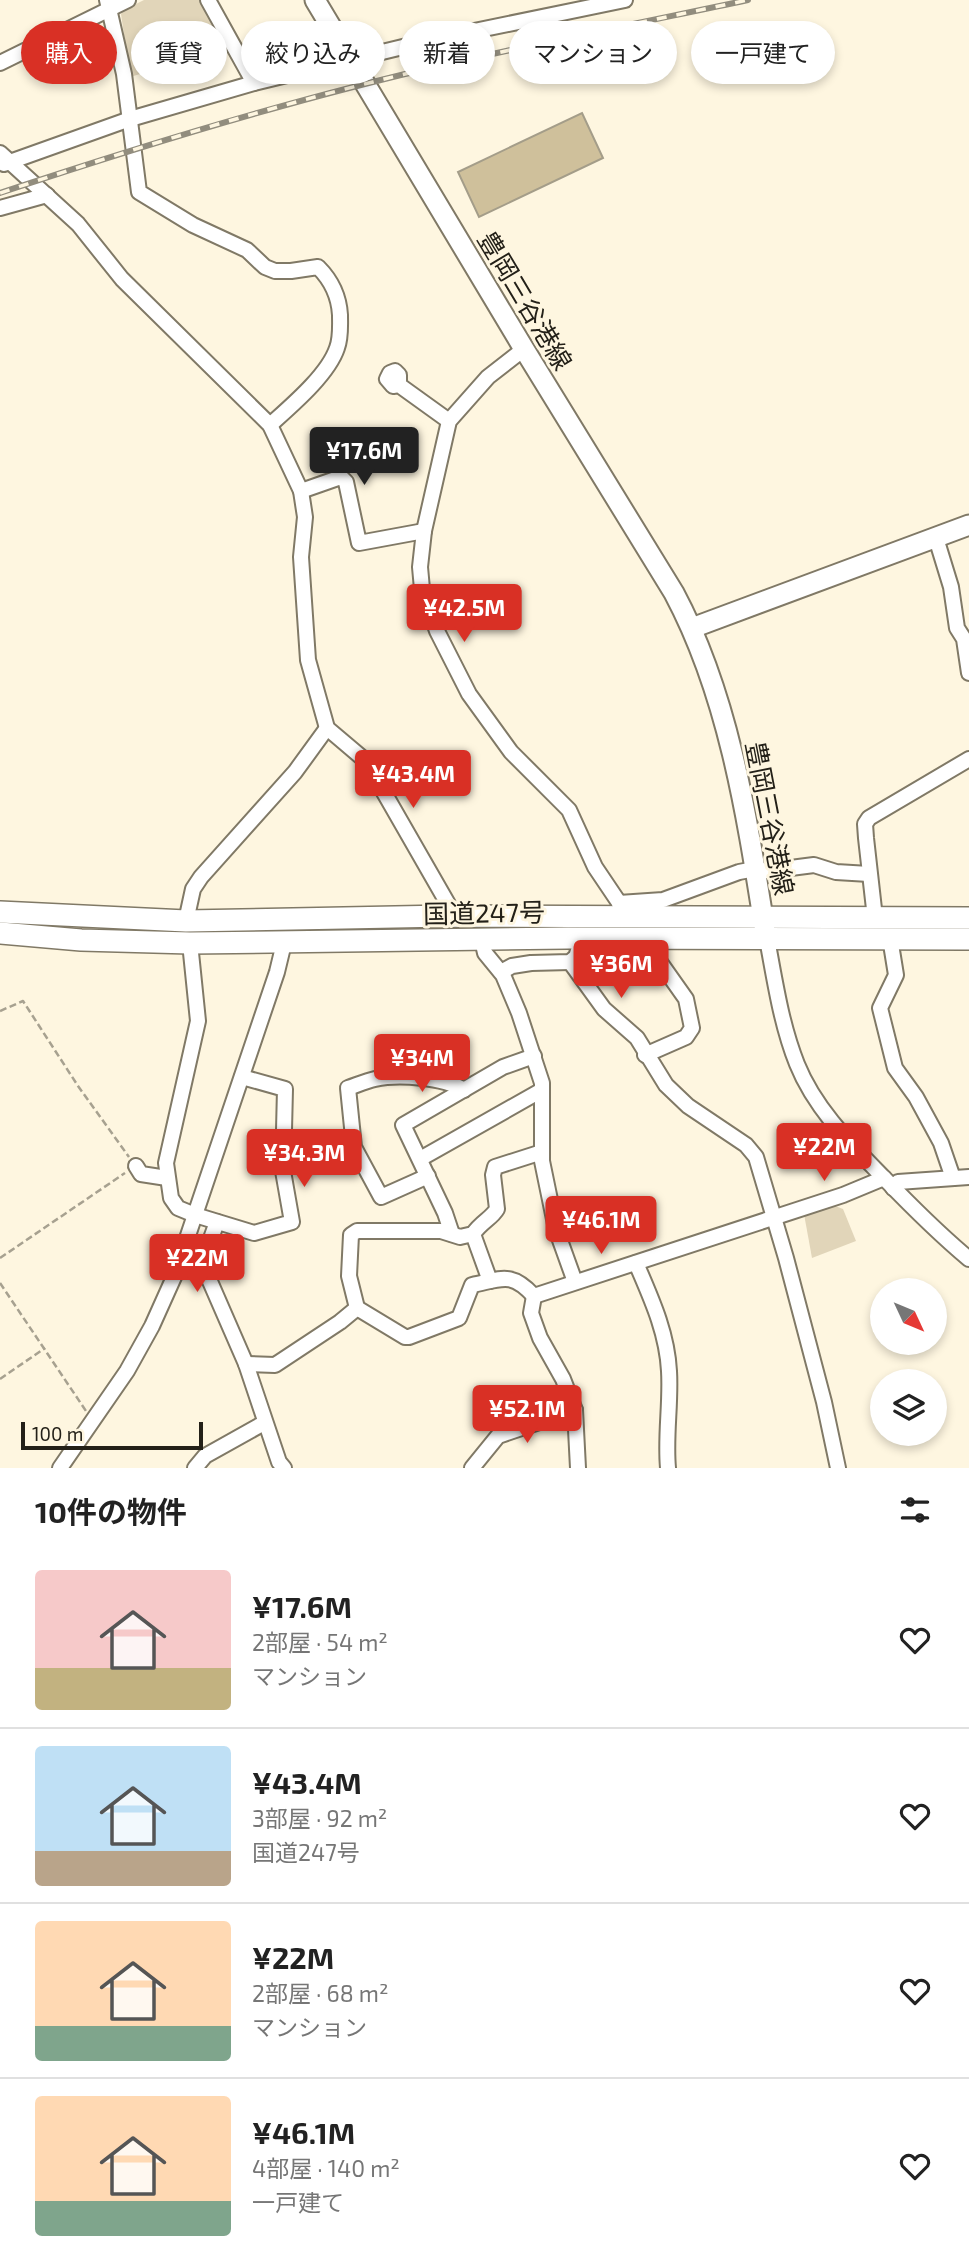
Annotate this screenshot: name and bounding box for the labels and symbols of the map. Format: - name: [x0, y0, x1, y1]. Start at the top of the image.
- street label: 豊岡三谷港線: [473, 225, 579, 375]
- pin: ¥17.6M: [307, 428, 421, 487]
- pin: ¥42.5M: [407, 584, 521, 644]
- street label: 豊岡三谷港線: [741, 738, 801, 898]
- pin: ¥43.4M: [356, 750, 470, 810]
- street label: 国道247号: [423, 895, 545, 929]
- pin: ¥36M: [580, 940, 662, 1000]
- pin: ¥34M: [381, 1034, 463, 1094]
- pin: ¥22M: [783, 1124, 865, 1183]
- pin: ¥34.3M: [247, 1130, 361, 1189]
- pin: ¥46.1M: [544, 1196, 658, 1256]
- pin: ¥22M: [156, 1234, 238, 1294]
- north arrow: [870, 1278, 947, 1354]
- pin: ¥52.1M: [470, 1386, 584, 1445]
- scale bar: [21, 1419, 203, 1451]

